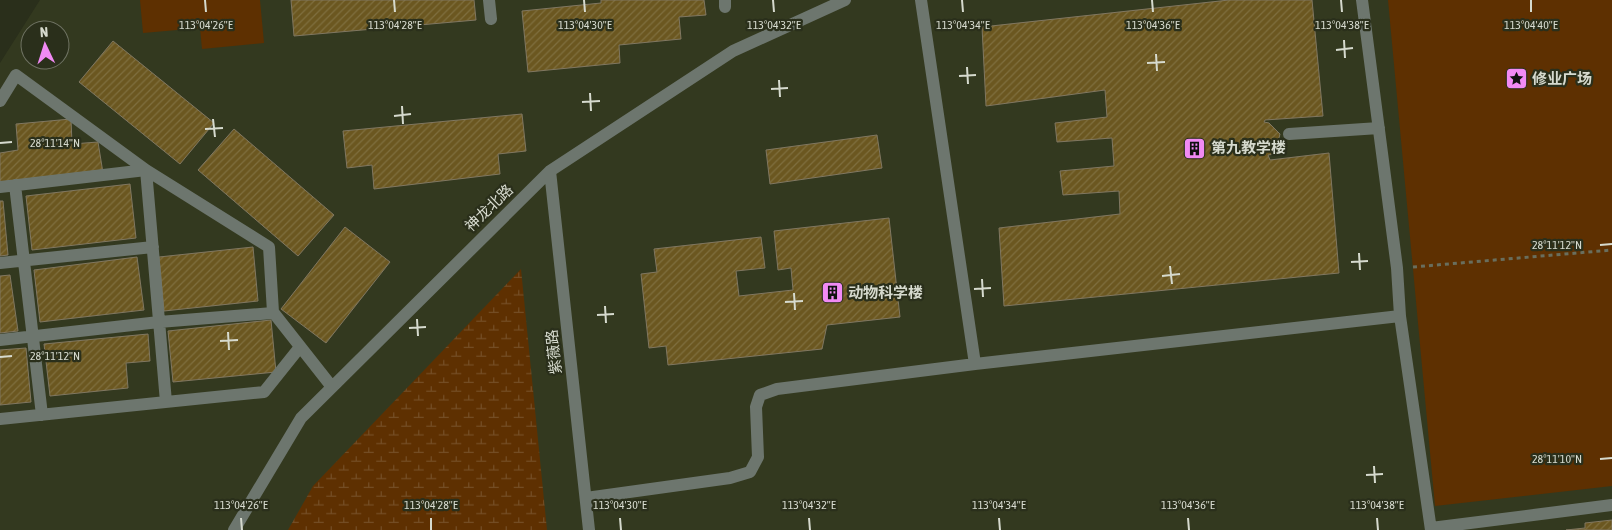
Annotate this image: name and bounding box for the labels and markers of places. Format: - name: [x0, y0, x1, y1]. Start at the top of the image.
- place icon: 修业广场: [1504, 67, 1528, 91]
- place label: 修业广场: [1532, 70, 1592, 87]
- building icon: 第九教学楼: [1183, 136, 1207, 160]
- place label: 第九教学楼: [1211, 139, 1286, 156]
- building icon: 动物科学楼: [820, 281, 844, 305]
- place label: 动物科学楼: [848, 284, 923, 301]

